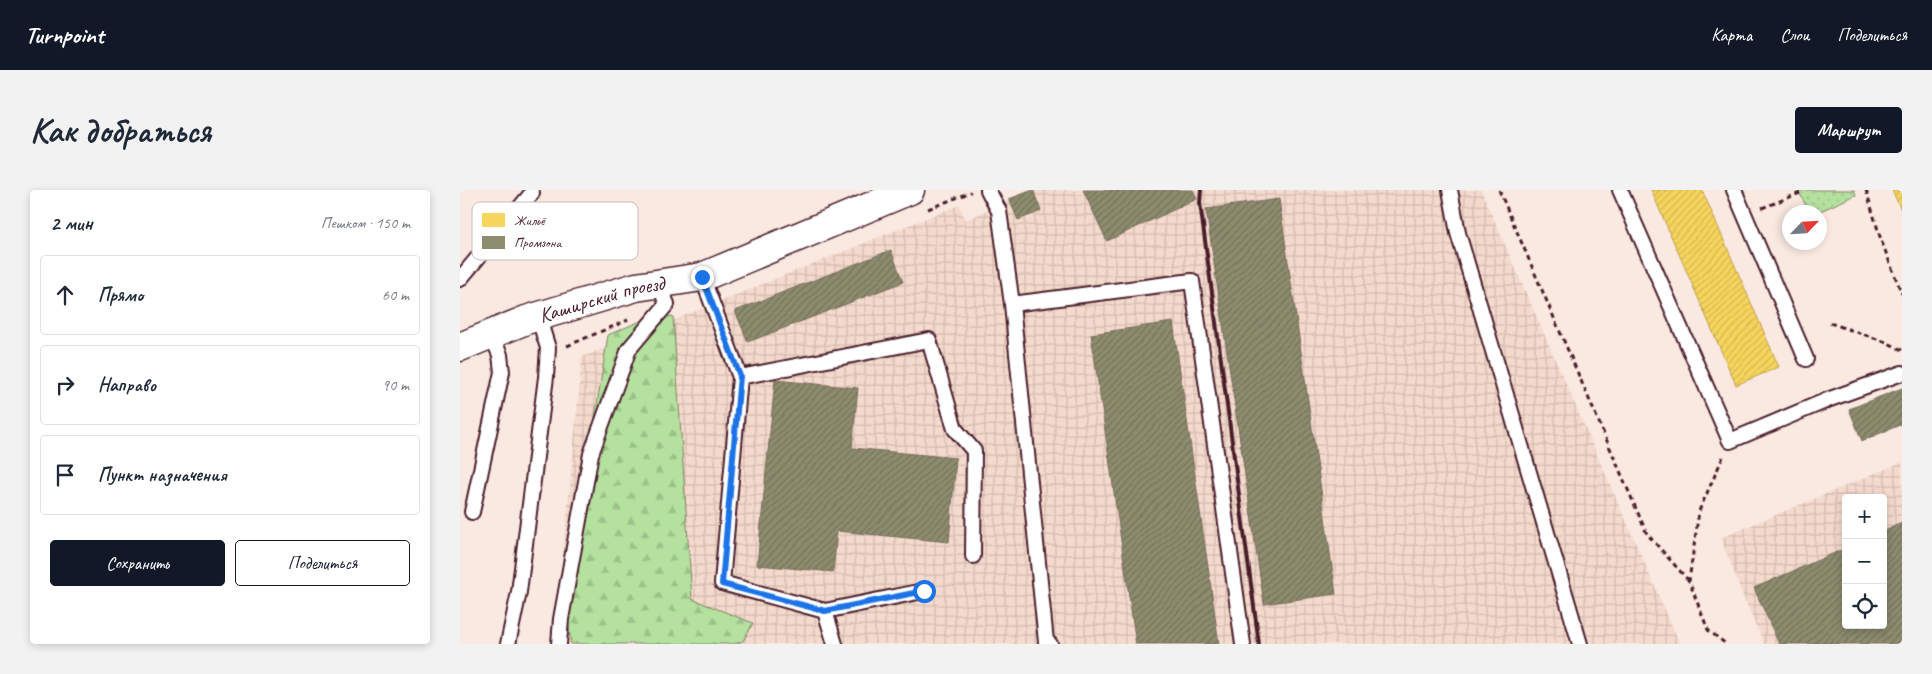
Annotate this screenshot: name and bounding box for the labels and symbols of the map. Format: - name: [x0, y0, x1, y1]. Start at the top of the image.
- legend: [472, 202, 638, 260]
- north arrow: [1782, 205, 1827, 250]
- text: Жильё: [514, 212, 547, 229]
- text: Промзона: [514, 234, 562, 251]
- route end: [691, 266, 714, 289]
- street label: Каширский проезд: [536, 270, 669, 328]
- route start: [913, 580, 936, 603]

